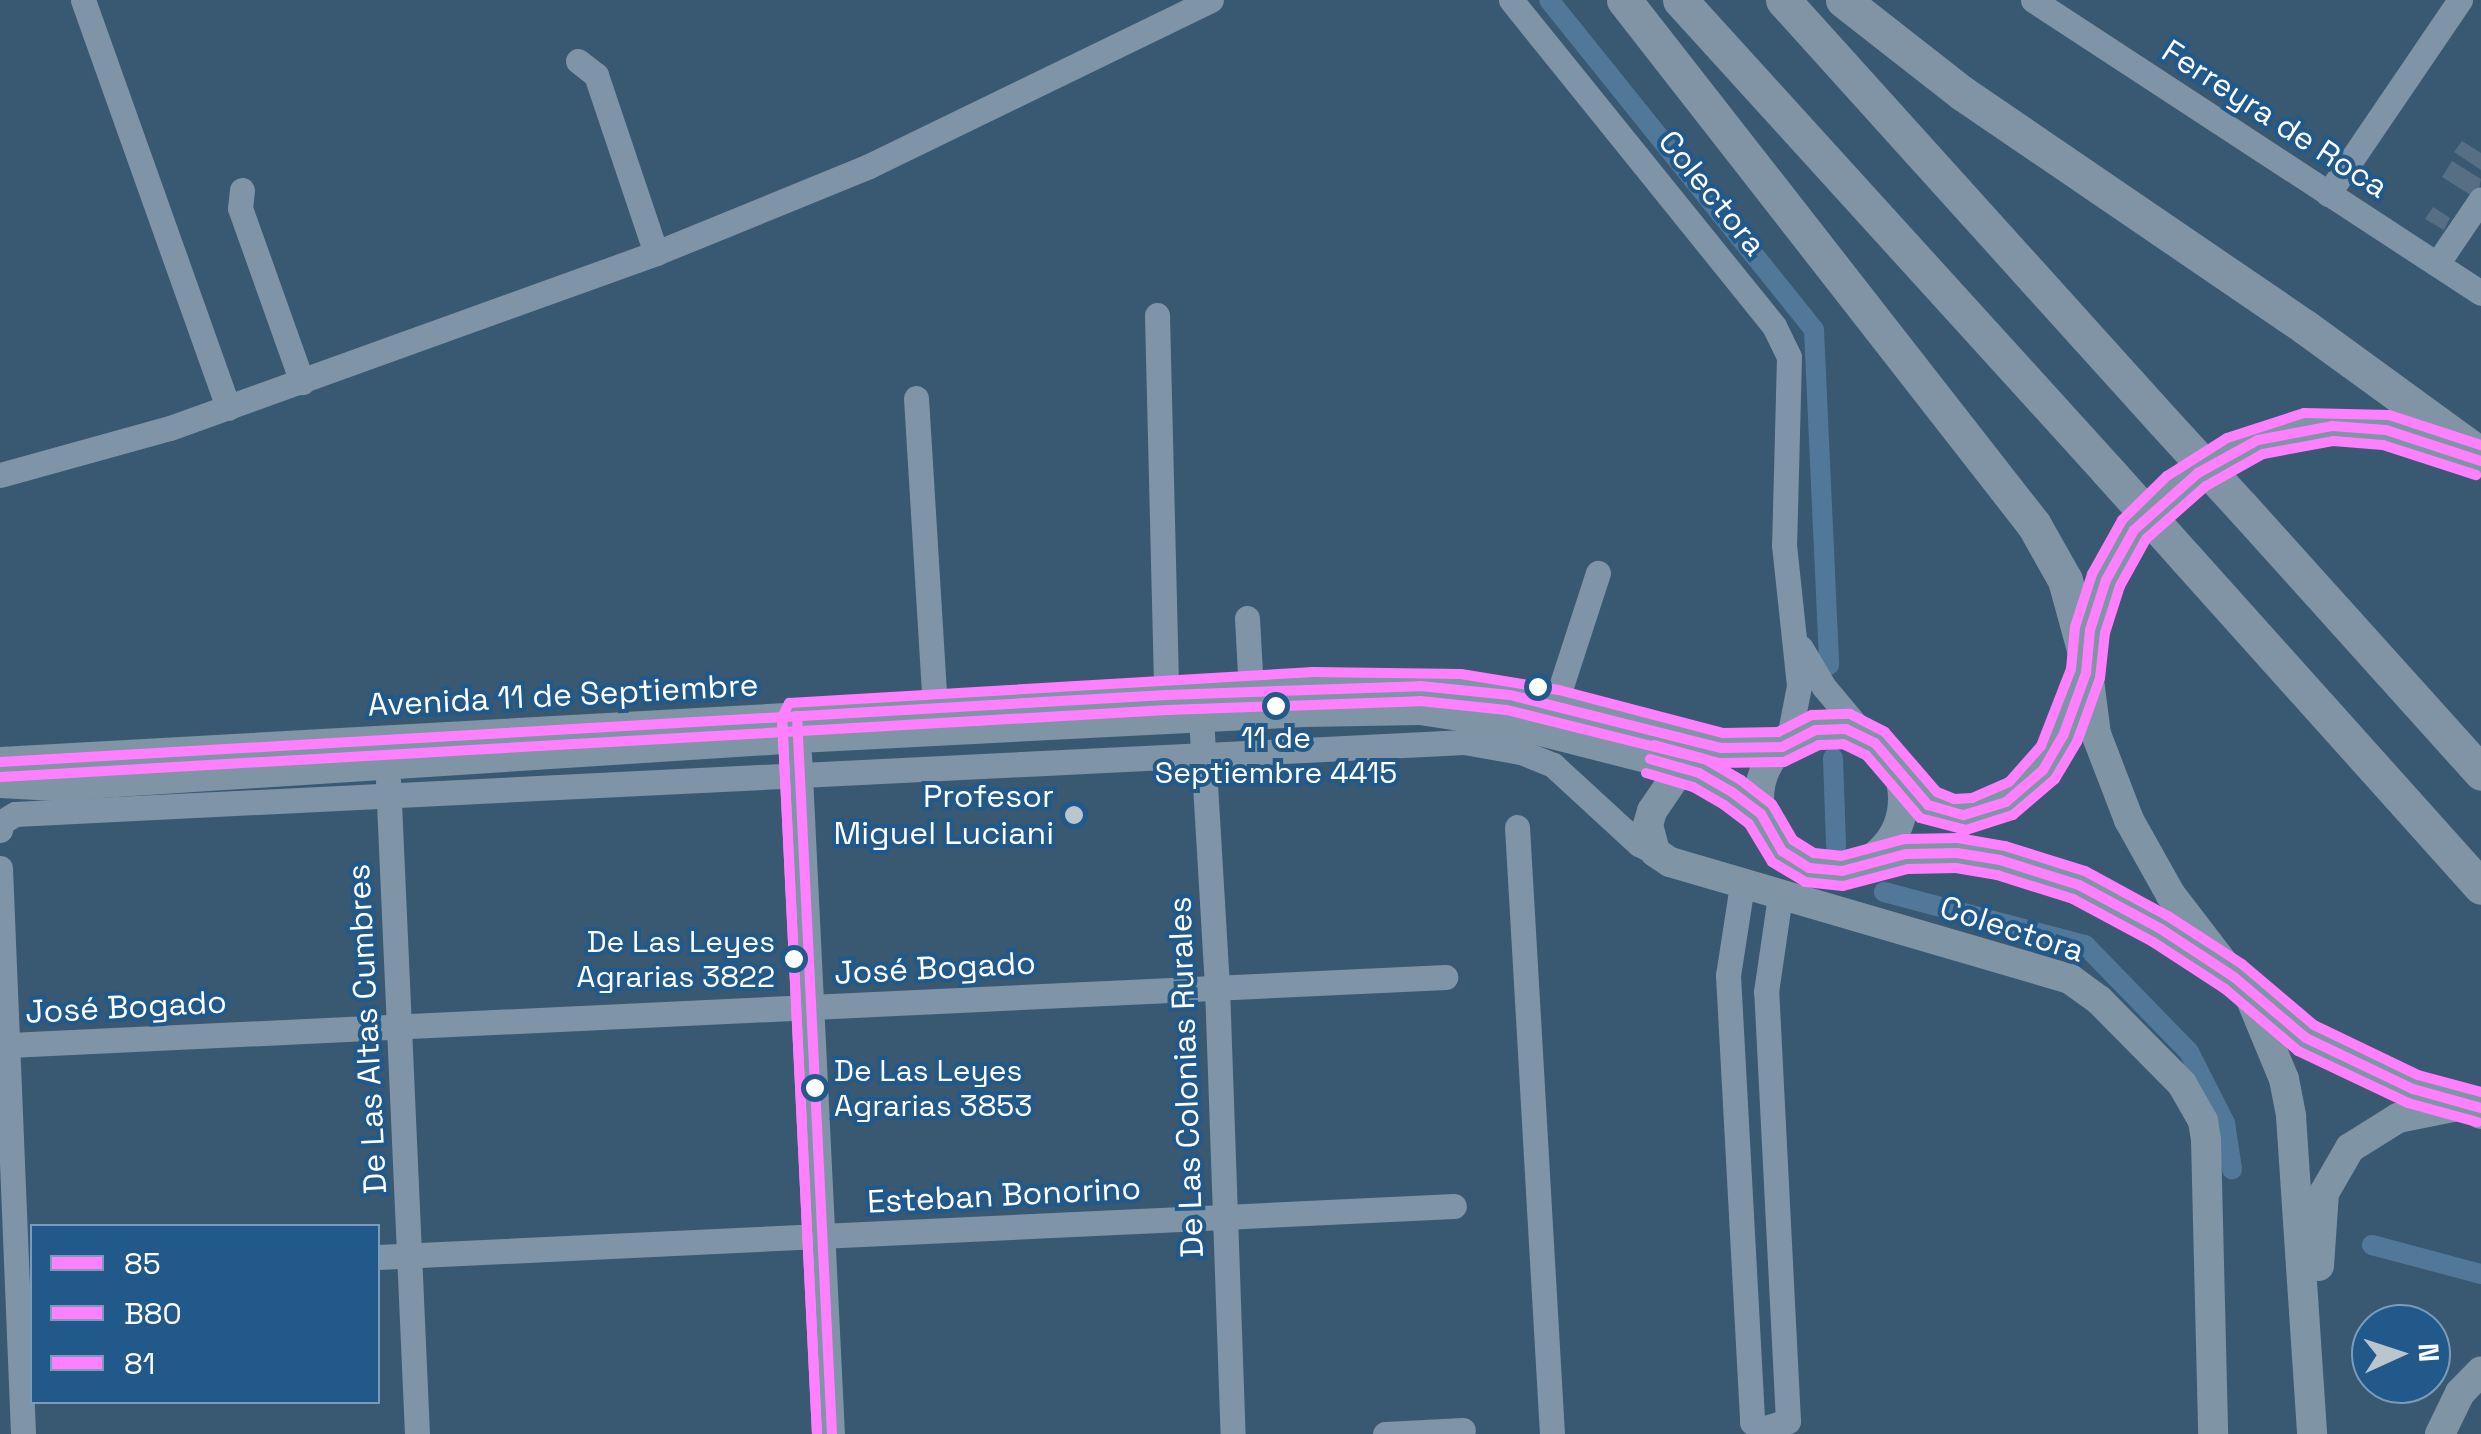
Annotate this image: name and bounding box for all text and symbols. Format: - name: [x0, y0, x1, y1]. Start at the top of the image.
- street label: Ferreyra de Roca: [2155, 32, 2395, 206]
- street label: Colectora: [1650, 123, 1774, 263]
- street label: Avenida 11 de Septiembre: [367, 666, 759, 724]
- unlabelled marker: [1528, 677, 1548, 697]
- marker: 11 de Septiembre 4415: [1266, 696, 1286, 716]
- place label: 11 de Septiembre 4415: [1155, 720, 1397, 790]
- place label: Profesor Miguel Luciani: [834, 778, 1054, 853]
- marker: Profesor Miguel Luciani: [1063, 804, 1085, 826]
- street label: De Las Altas Cumbres: [339, 863, 395, 1195]
- street label: Colectora: [1935, 888, 2089, 970]
- street label: De Las Colonias Rurales: [1161, 896, 1211, 1258]
- place label: De Las Leyes Agrarias 3822: [576, 924, 775, 994]
- street label: José Bogado: [833, 944, 1037, 992]
- marker: De Las Leyes Agrarias 3822: [784, 949, 804, 969]
- street label: José Bogado: [24, 983, 228, 1031]
- place label: De Las Leyes Agrarias 3853: [834, 1053, 1032, 1124]
- marker: De Las Leyes Agrarias 3853: [805, 1078, 825, 1098]
- street label: Esteban Bonorino: [866, 1169, 1142, 1221]
- legend: [30, 1224, 380, 1404]
- text: 85: [124, 1244, 161, 1283]
- text: B80: [124, 1294, 182, 1333]
- north arrow: [2351, 1304, 2451, 1404]
- text: N: [2410, 1342, 2447, 1363]
- text: 81: [124, 1344, 155, 1383]

